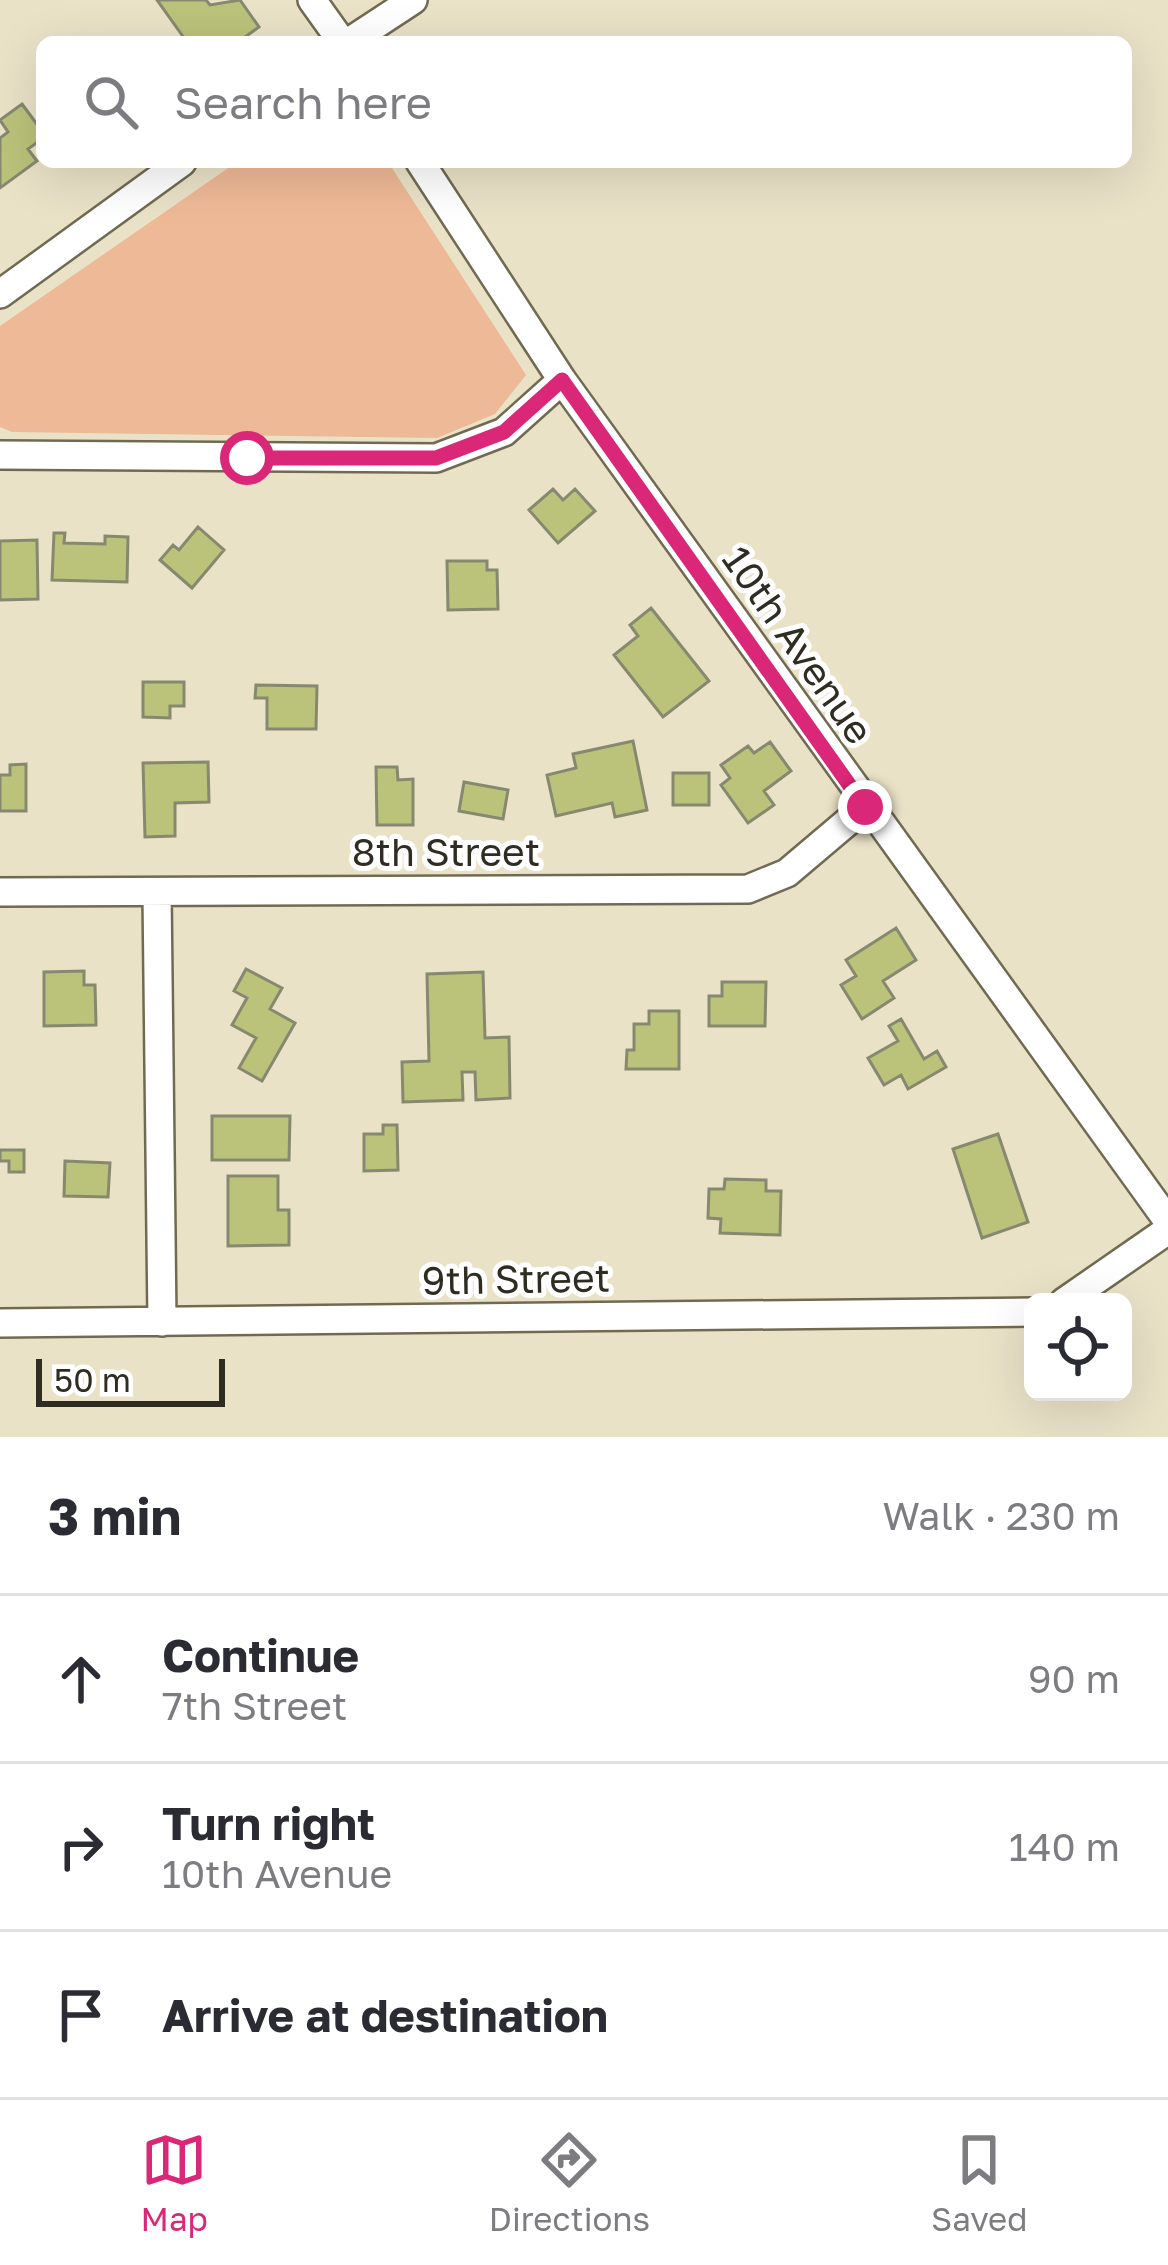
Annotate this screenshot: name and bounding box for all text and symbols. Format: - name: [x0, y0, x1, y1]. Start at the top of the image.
- search box: [36, 36, 1132, 168]
- icon: search: [78, 69, 144, 135]
- text: Search here: [174, 75, 432, 129]
- route start: [220, 431, 274, 485]
- street label: 10th Avenue: [713, 537, 884, 752]
- route end: [838, 780, 892, 834]
- street label: 8th Street: [352, 828, 540, 875]
- street label: 9th Street: [421, 1253, 611, 1304]
- map controls: [1024, 1293, 1132, 1401]
- button: locate: [1024, 1293, 1132, 1401]
- scale bar: [36, 1353, 225, 1406]
- text: 50 m: [54, 1360, 131, 1399]
- text: 3 min: [48, 1485, 181, 1546]
- text: Walk · 230 m: [882, 1492, 1120, 1539]
- text: Continue: [162, 1628, 359, 1682]
- icon: ahead: [48, 1646, 114, 1712]
- text: 90 m: [1028, 1655, 1120, 1702]
- text: 7th Street: [162, 1682, 347, 1729]
- text: Turn right: [162, 1796, 375, 1850]
- icon: right: [48, 1814, 114, 1880]
- text: 140 m: [1009, 1823, 1120, 1870]
- text: 10th Avenue: [162, 1850, 392, 1897]
- icon: arrive: [48, 1982, 114, 2048]
- text: Arrive at destination: [162, 1988, 608, 2042]
- tab: Map: [141, 2127, 208, 2238]
- tab: Directions: [489, 2127, 650, 2238]
- tab: Saved: [931, 2127, 1027, 2238]

